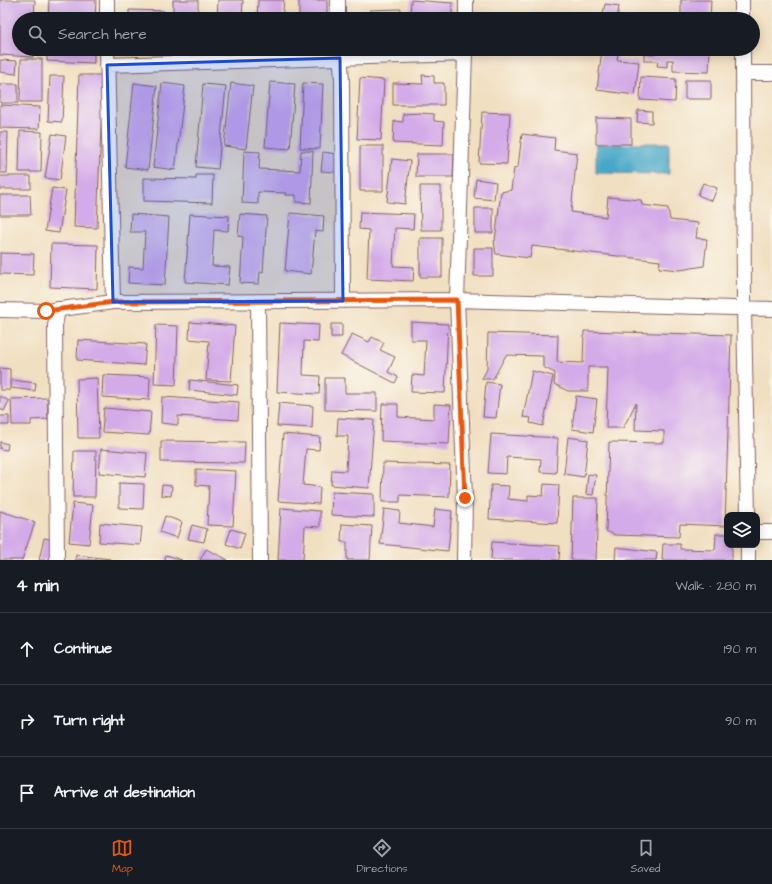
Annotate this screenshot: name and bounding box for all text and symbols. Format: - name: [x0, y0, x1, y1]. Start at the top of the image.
- search box: [12, 12, 760, 56]
- icon: search: [26, 23, 48, 45]
- text: Search here: [58, 24, 147, 45]
- route start: [37, 302, 55, 320]
- route end: [456, 489, 474, 507]
- map controls: [724, 512, 760, 548]
- button: layers: [724, 512, 760, 548]
- text: 4 min: [16, 574, 59, 598]
- text: Walk · 280 m: [675, 577, 756, 595]
- icon: ahead: [16, 638, 38, 660]
- text: Continue: [54, 638, 112, 659]
- text: 190 m: [723, 640, 756, 658]
- icon: right: [16, 710, 38, 732]
- text: Turn right: [54, 710, 125, 731]
- text: 90 m: [725, 712, 756, 730]
- icon: arrive: [16, 782, 38, 804]
- text: Arrive at destination: [54, 782, 195, 803]
- tab: Map: [111, 837, 133, 876]
- tab: Directions: [356, 837, 408, 876]
- tab: Saved: [631, 837, 661, 876]

